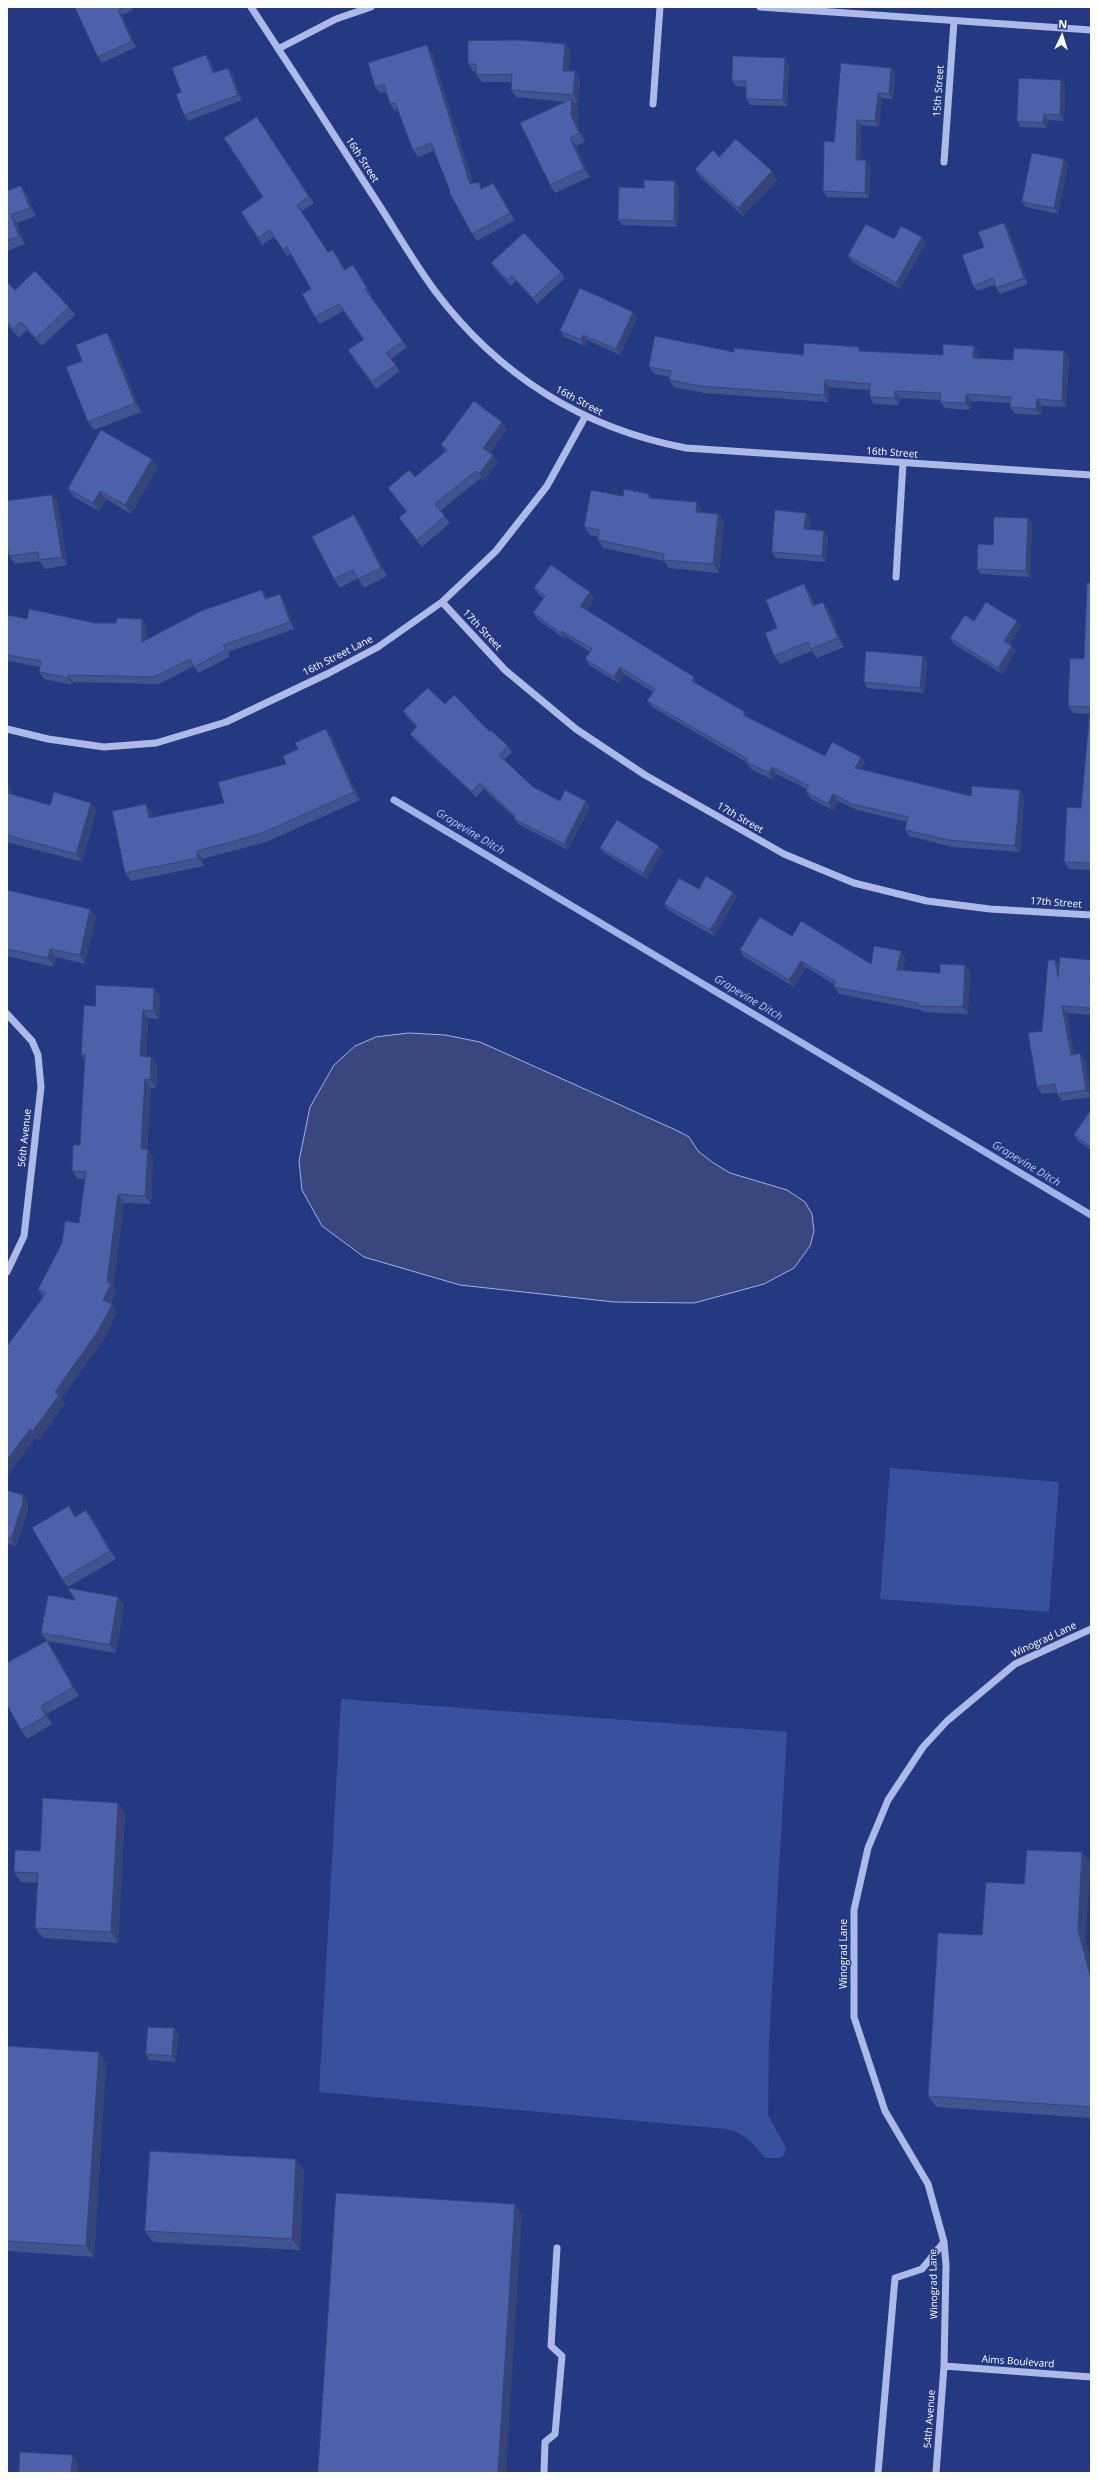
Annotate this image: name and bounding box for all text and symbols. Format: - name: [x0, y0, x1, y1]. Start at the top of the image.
- north arrow: [1042, 16, 1082, 56]
- text: N: [1058, 16, 1068, 31]
- street label: 15th Street: [931, 65, 947, 117]
- street label: 16th Street: [343, 135, 381, 185]
- street label: 16th Street: [553, 384, 605, 418]
- street label: 16th Street: [866, 445, 918, 461]
- street label: 17th Street: [460, 607, 504, 653]
- street label: 16th Street Lane: [301, 633, 375, 679]
- street label: 17th Street: [715, 800, 765, 836]
- water label: Grapevine Ditch: [433, 806, 507, 858]
- street label: 17th Street: [1030, 895, 1082, 911]
- water label: Grapevine Ditch: [711, 972, 785, 1024]
- street label: 56th Avenue: [16, 1108, 34, 1168]
- water label: Grapevine Ditch: [989, 1138, 1063, 1190]
- street label: Winograd Lane: [1010, 1620, 1078, 1660]
- street label: Winograd Lane: [838, 1919, 850, 1989]
- street label: Winograd Lane: [927, 2249, 941, 2319]
- street label: Aims Boulevard: [981, 2353, 1055, 2371]
- street label: 54th Avenue: [922, 2389, 938, 2449]

